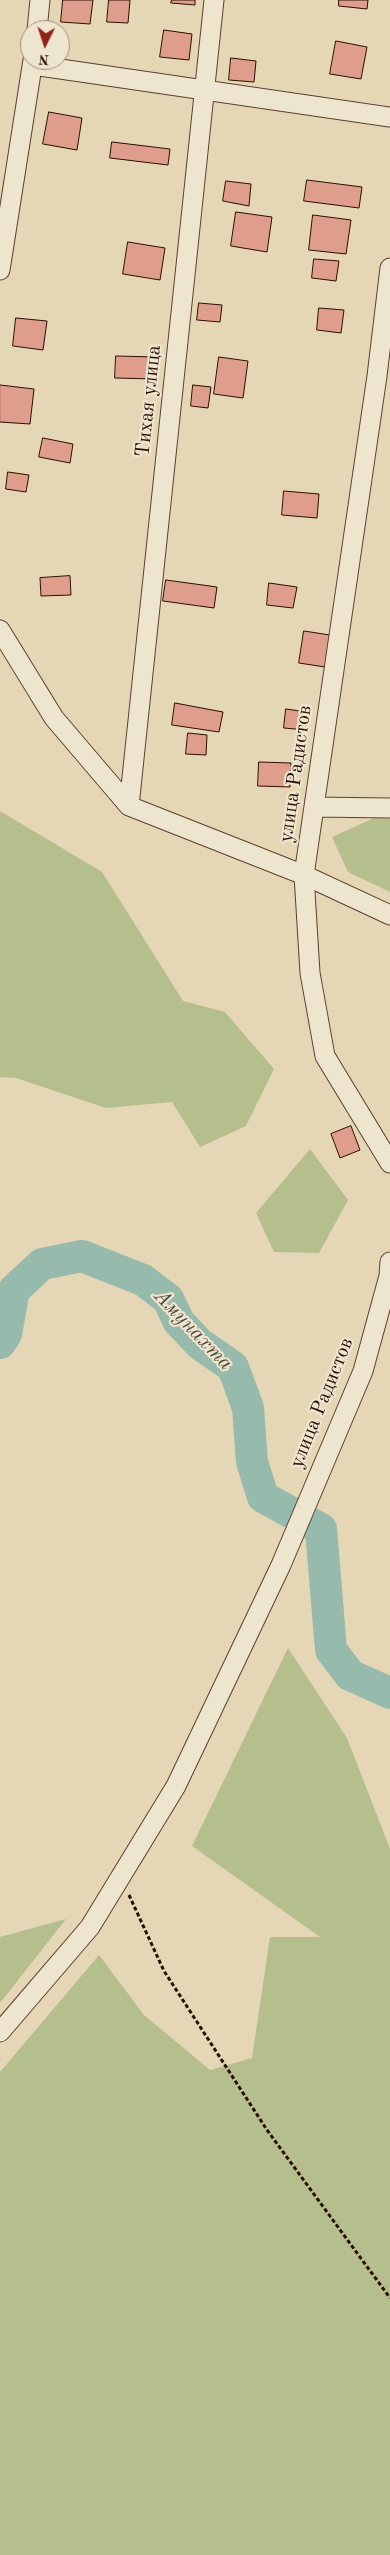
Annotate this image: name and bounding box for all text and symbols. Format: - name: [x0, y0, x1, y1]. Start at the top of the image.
- north arrow: [20, 20, 70, 70]
- text: N: [38, 52, 50, 66]
- street label: Тихая улица: [131, 344, 167, 458]
- street label: улица Радистов: [274, 704, 318, 844]
- water label: Амунахта: [148, 1284, 238, 1376]
- street label: улица Радистов: [285, 1334, 359, 1472]

